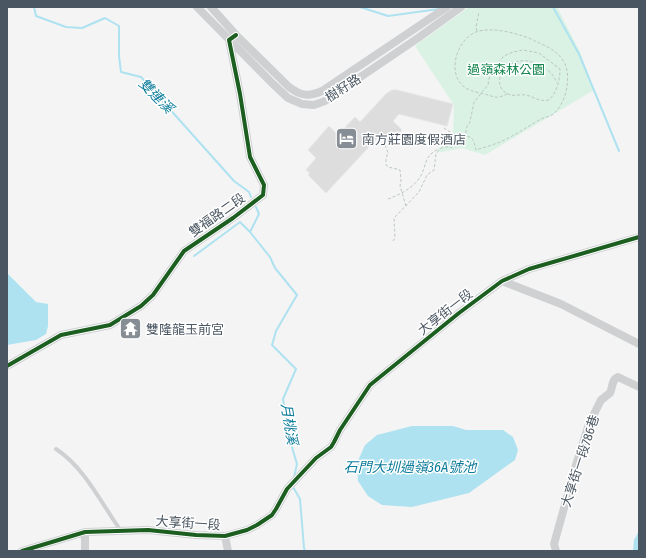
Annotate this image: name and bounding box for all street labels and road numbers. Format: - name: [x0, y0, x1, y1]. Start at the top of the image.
- street label: 樹籽路: [323, 71, 363, 105]
- street label: 雙福路二段: [186, 190, 248, 240]
- street label: 大享街一段: [415, 286, 475, 338]
- street label: 大享街一段786巷: [558, 413, 602, 509]
- street label: 大享街一段: [155, 513, 221, 533]

